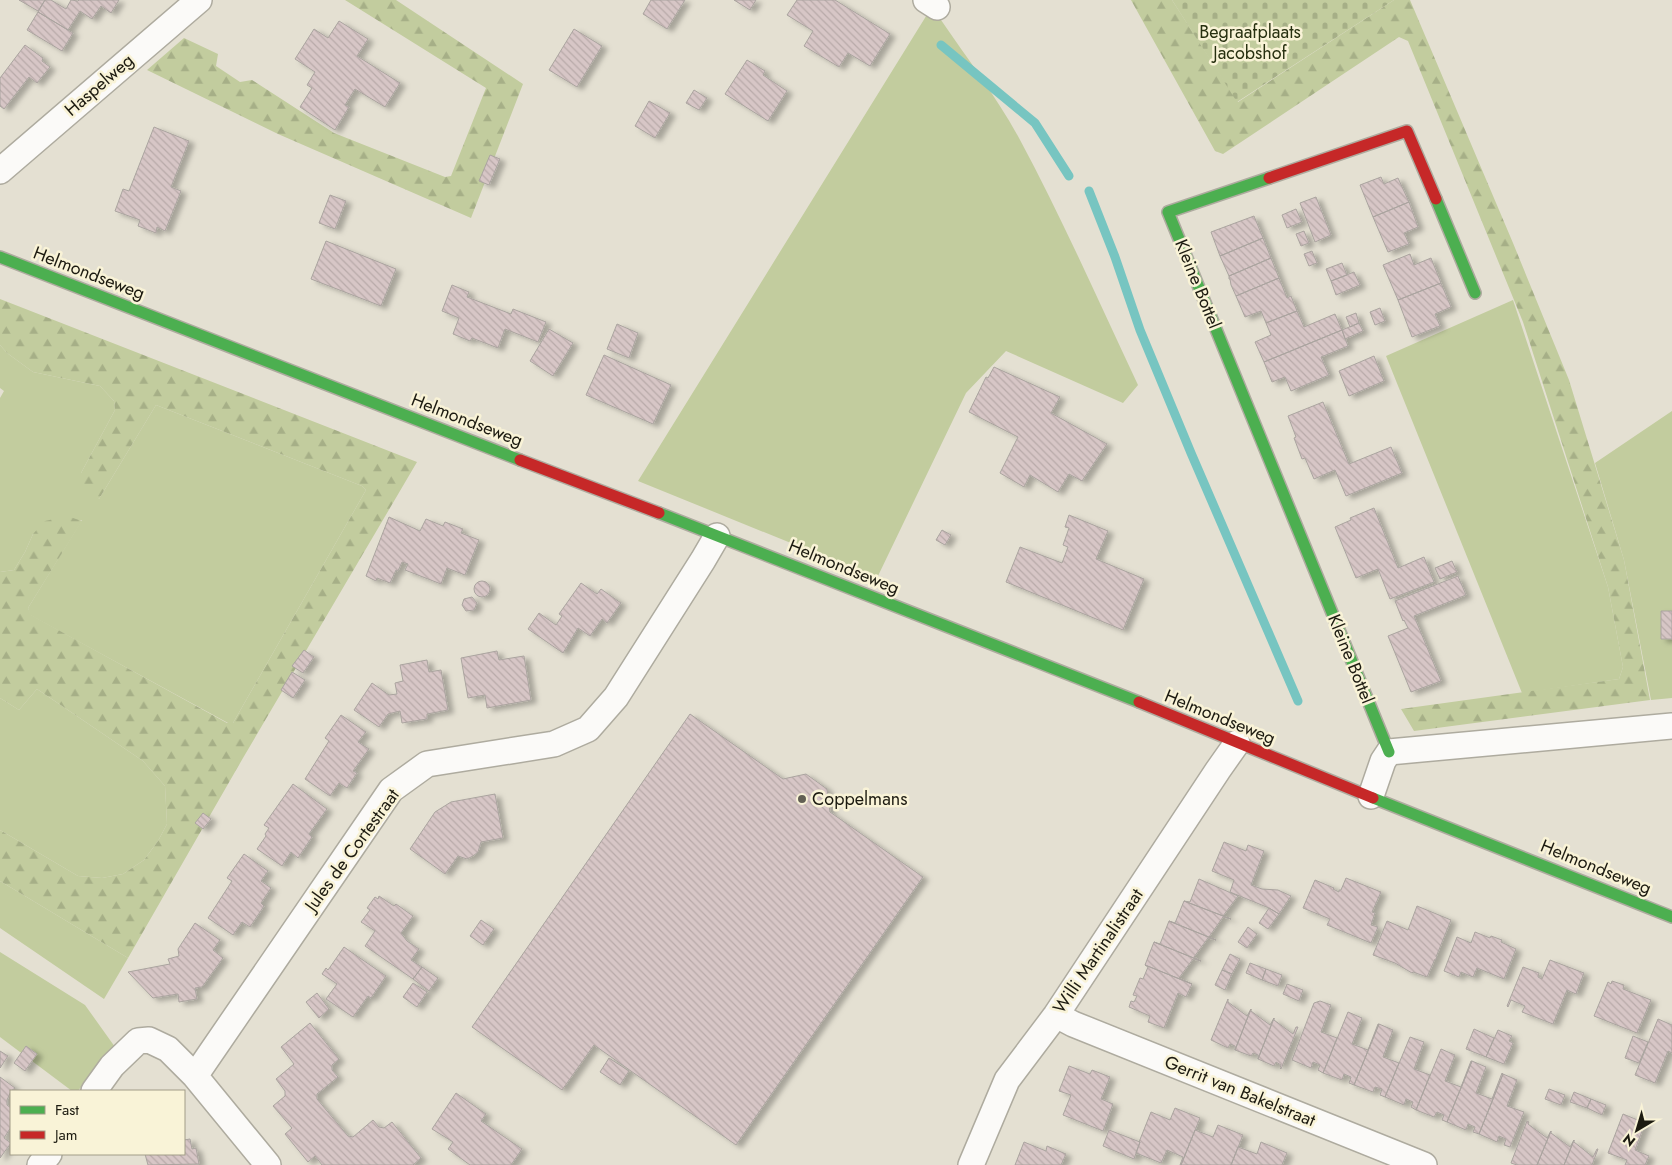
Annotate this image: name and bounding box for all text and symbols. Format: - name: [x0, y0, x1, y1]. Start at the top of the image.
- park label: Begraafplaats Jacobshof: [1199, 19, 1301, 66]
- street label: Haspelweg: [59, 48, 139, 122]
- street label: Kleine Bottel: [1168, 235, 1228, 333]
- street label: Helmondseweg: [29, 240, 149, 306]
- street label: Helmondseweg: [407, 387, 527, 453]
- street label: Helmondseweg: [785, 533, 903, 601]
- street label: Kleine Bottel: [1321, 610, 1381, 708]
- street label: Helmondseweg: [1161, 683, 1279, 751]
- street label: Jules de Cortestraat: [297, 783, 406, 918]
- place label: Coppelmans: [812, 786, 908, 812]
- marker: Coppelmans: [796, 793, 808, 805]
- street label: Helmondseweg: [1537, 833, 1655, 901]
- street label: Willi Martinalistraat: [1047, 883, 1150, 1019]
- street label: Gerrit van Bakelstraat: [1161, 1049, 1320, 1133]
- legend: [10, 1090, 185, 1155]
- text: Fast: [55, 1099, 79, 1121]
- north arrow: [1612, 1105, 1662, 1155]
- text: Jam: [53, 1124, 78, 1146]
- text: N: [1618, 1129, 1640, 1152]

